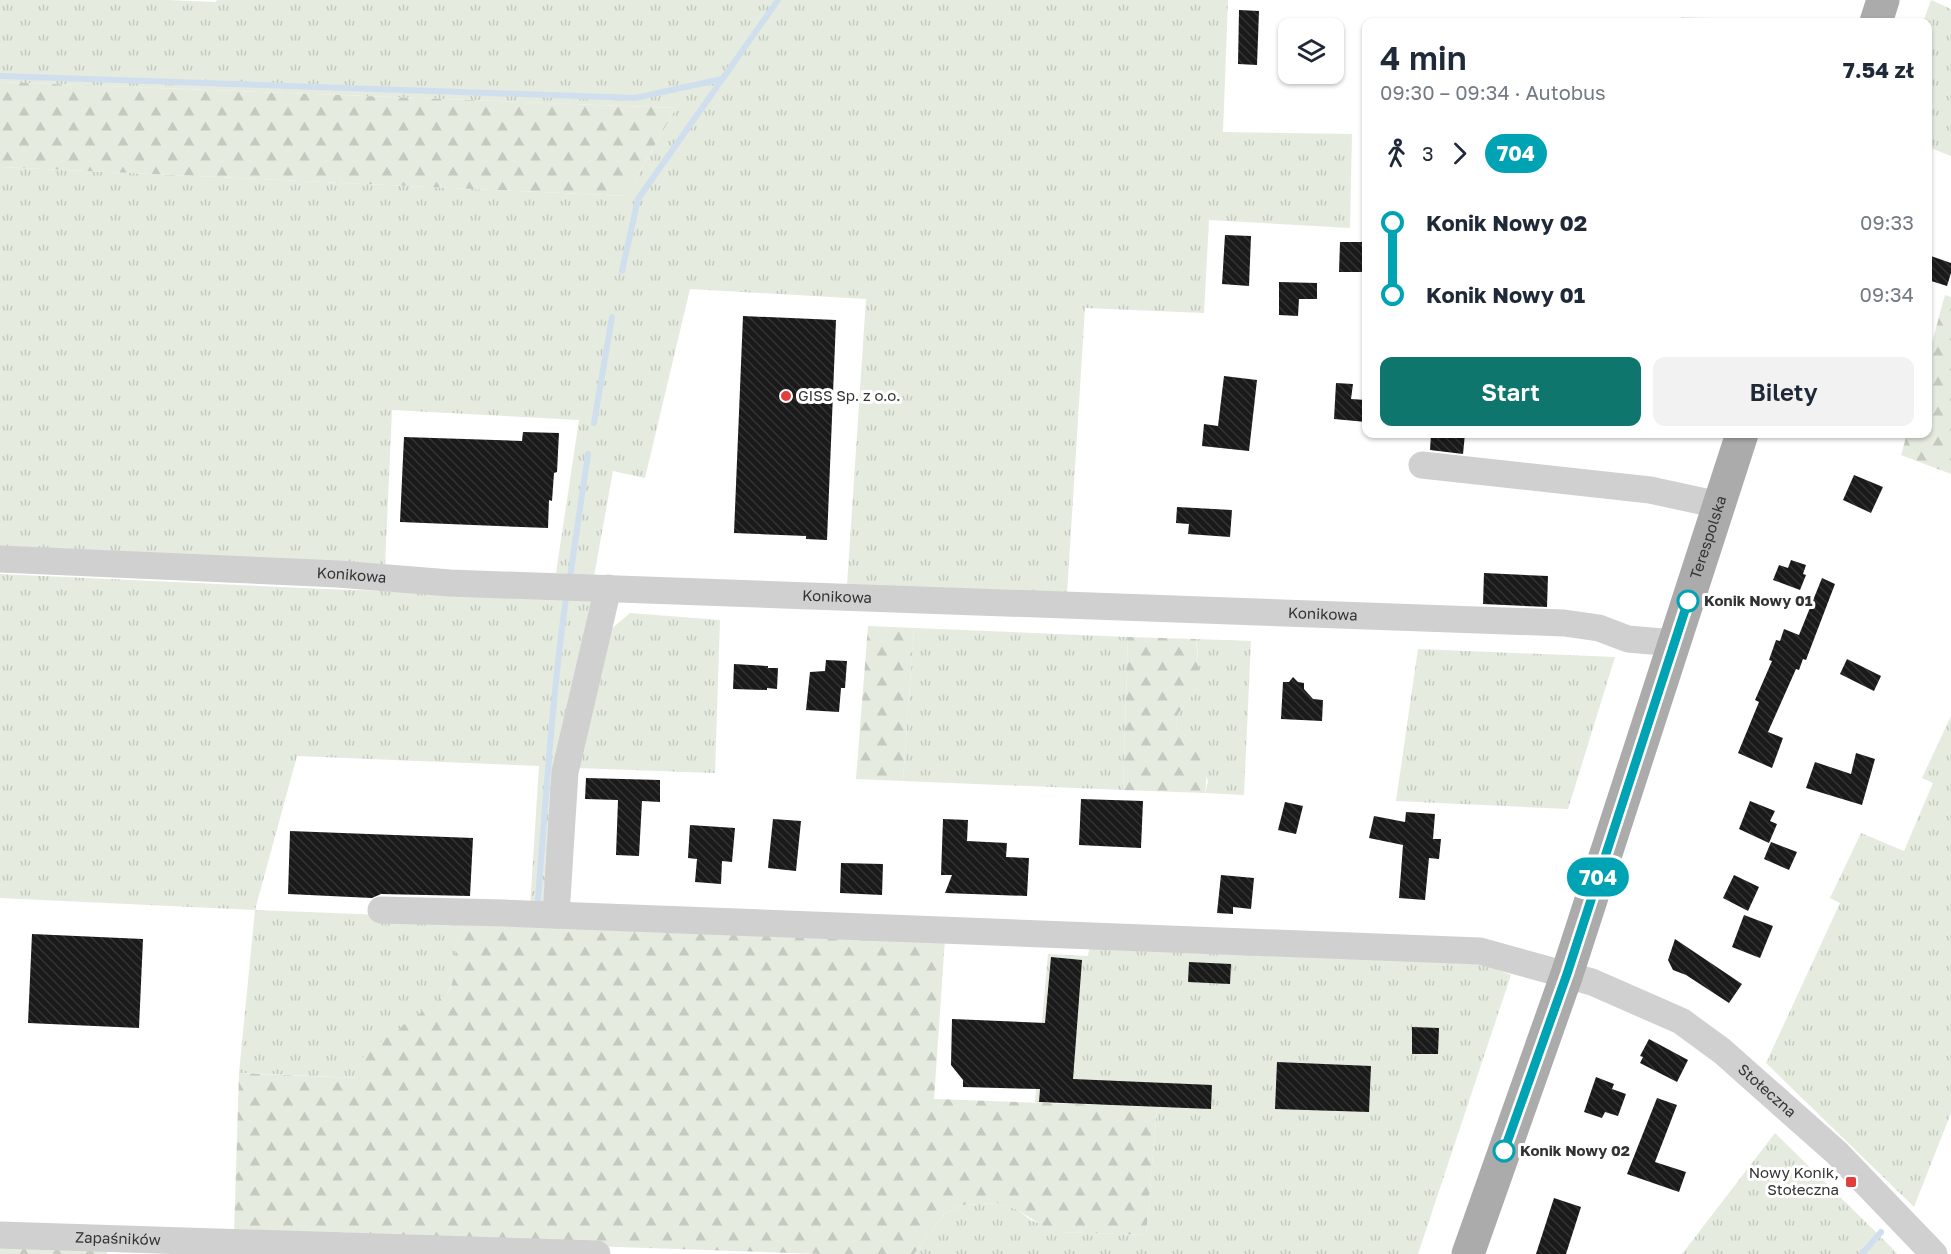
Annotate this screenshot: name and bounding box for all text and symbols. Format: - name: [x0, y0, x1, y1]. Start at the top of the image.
- map controls: [1278, 18, 1344, 84]
- button: layers: [1278, 18, 1344, 84]
- text: 4 min: [1380, 38, 1467, 77]
- text: 7.54 zł: [1843, 56, 1914, 83]
- text: 09:30 – 09:34 · Autobus: [1380, 80, 1606, 104]
- icon: walk: [1380, 137, 1413, 170]
- icon: forward: [1443, 137, 1476, 170]
- text: 704: [1497, 140, 1535, 166]
- text: 3: [1422, 141, 1434, 165]
- text: Konik Nowy 02: [1426, 209, 1587, 236]
- text: 09:33: [1860, 210, 1914, 234]
- text: Konik Nowy 01: [1426, 281, 1585, 308]
- text: 09:34: [1860, 282, 1914, 306]
- button: Start: [1380, 357, 1641, 426]
- button: Bilety: [1653, 357, 1914, 426]
- place label: GISS Sp. z o.o.: [798, 386, 901, 404]
- marker: GISS Sp. z o.o.: [779, 389, 793, 403]
- street label: Terespolska: [1686, 493, 1730, 581]
- street label: Konikowa: [316, 563, 387, 586]
- street label: Konikowa: [802, 586, 872, 606]
- marker: Konik Nowy 01: [1677, 590, 1699, 612]
- place label: Konik Nowy 01: [1704, 591, 1813, 609]
- street label: Konikowa: [1288, 603, 1358, 624]
- line badge: 704: [1564, 858, 1632, 896]
- text: 704: [1579, 864, 1617, 890]
- street label: Stołeczna: [1735, 1060, 1800, 1121]
- marker: Konik Nowy 02: [1493, 1140, 1515, 1162]
- place label: Konik Nowy 02: [1520, 1141, 1630, 1159]
- place label: Nowy Konik, Stołeczna: [1749, 1163, 1839, 1198]
- marker: Nowy Konik, Stołeczna: [1844, 1175, 1858, 1189]
- street label: Zapaśników: [75, 1227, 161, 1248]

